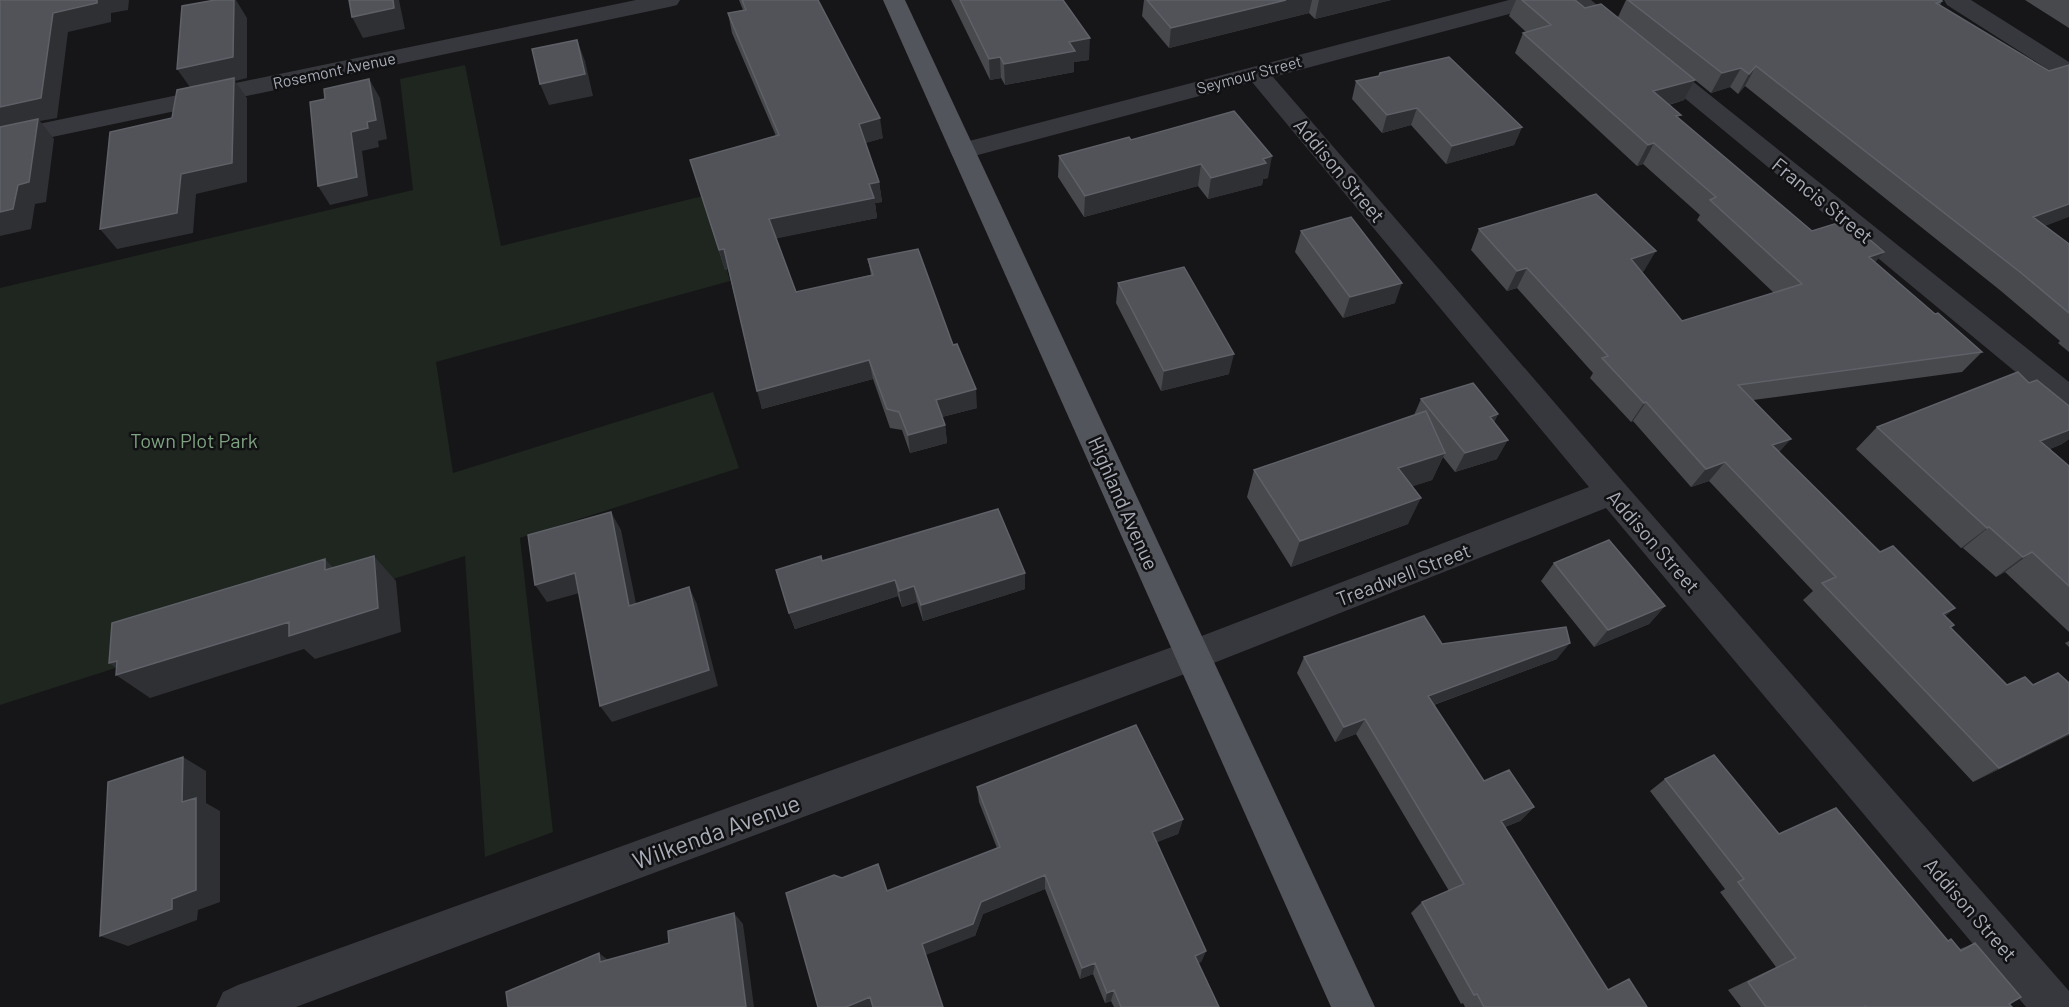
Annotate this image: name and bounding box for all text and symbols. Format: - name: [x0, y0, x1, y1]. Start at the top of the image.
- street label: Rosemont Avenue: [271, 48, 397, 92]
- street label: Seymour Street: [1194, 51, 1304, 97]
- street label: Addison Street: [1289, 113, 1391, 227]
- street label: Francis Street: [1768, 152, 1878, 248]
- park label: Town Plot Park: [130, 428, 258, 452]
- street label: Highland Avenue: [1084, 433, 1164, 573]
- street label: Addison Street: [1603, 485, 1705, 597]
- street label: Treadwell Street: [1333, 537, 1473, 611]
- street label: Wilkenda Avenue: [628, 787, 804, 875]
- street label: Addison Street: [1920, 853, 2022, 965]

